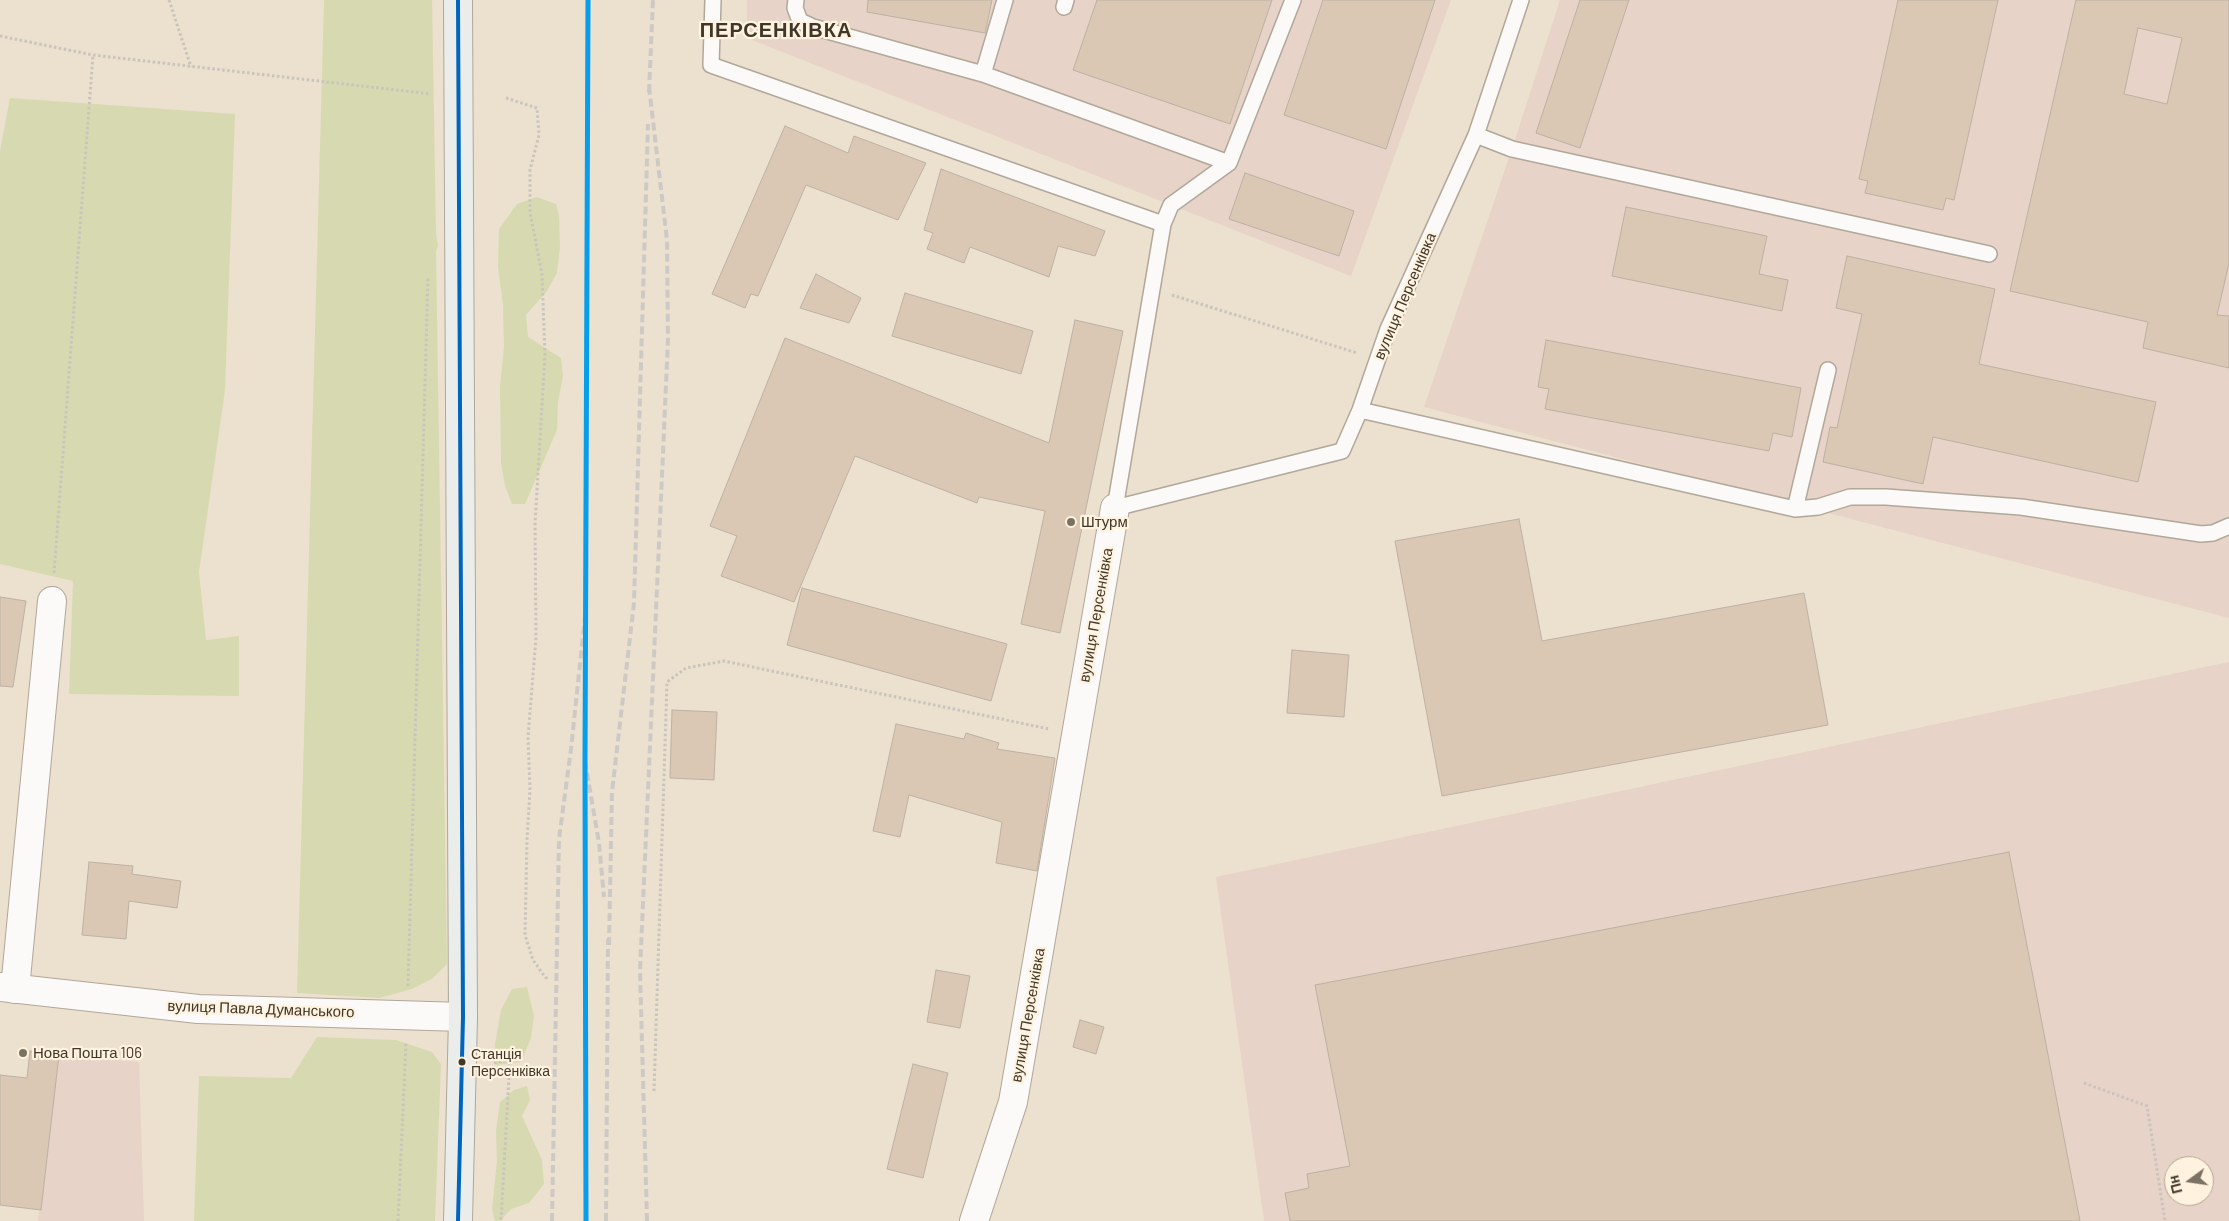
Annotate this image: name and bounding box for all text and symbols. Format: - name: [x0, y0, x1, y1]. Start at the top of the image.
- district label: ПЕРСЕНКІВКА: [698, 18, 854, 42]
- street label: вулиця Персенківка: [1370, 230, 1440, 362]
- place label: Штурм: [1081, 513, 1128, 531]
- marker: Штурм: [1065, 516, 1077, 528]
- street label: вулиця Персенківка: [1075, 546, 1117, 684]
- street label: вулиця Персенківка: [1007, 946, 1049, 1084]
- street label: вулиця Павла Думанського: [167, 997, 355, 1021]
- place label: Нова Пошта 106: [33, 1044, 142, 1062]
- place label: Станція Персенківка: [471, 1046, 550, 1078]
- marker: Нова Пошта 106: [17, 1047, 29, 1059]
- marker: Станція Персенківка: [457, 1057, 467, 1067]
- north arrow: [2164, 1156, 2214, 1206]
- text: Пн: [2164, 1173, 2185, 1196]

